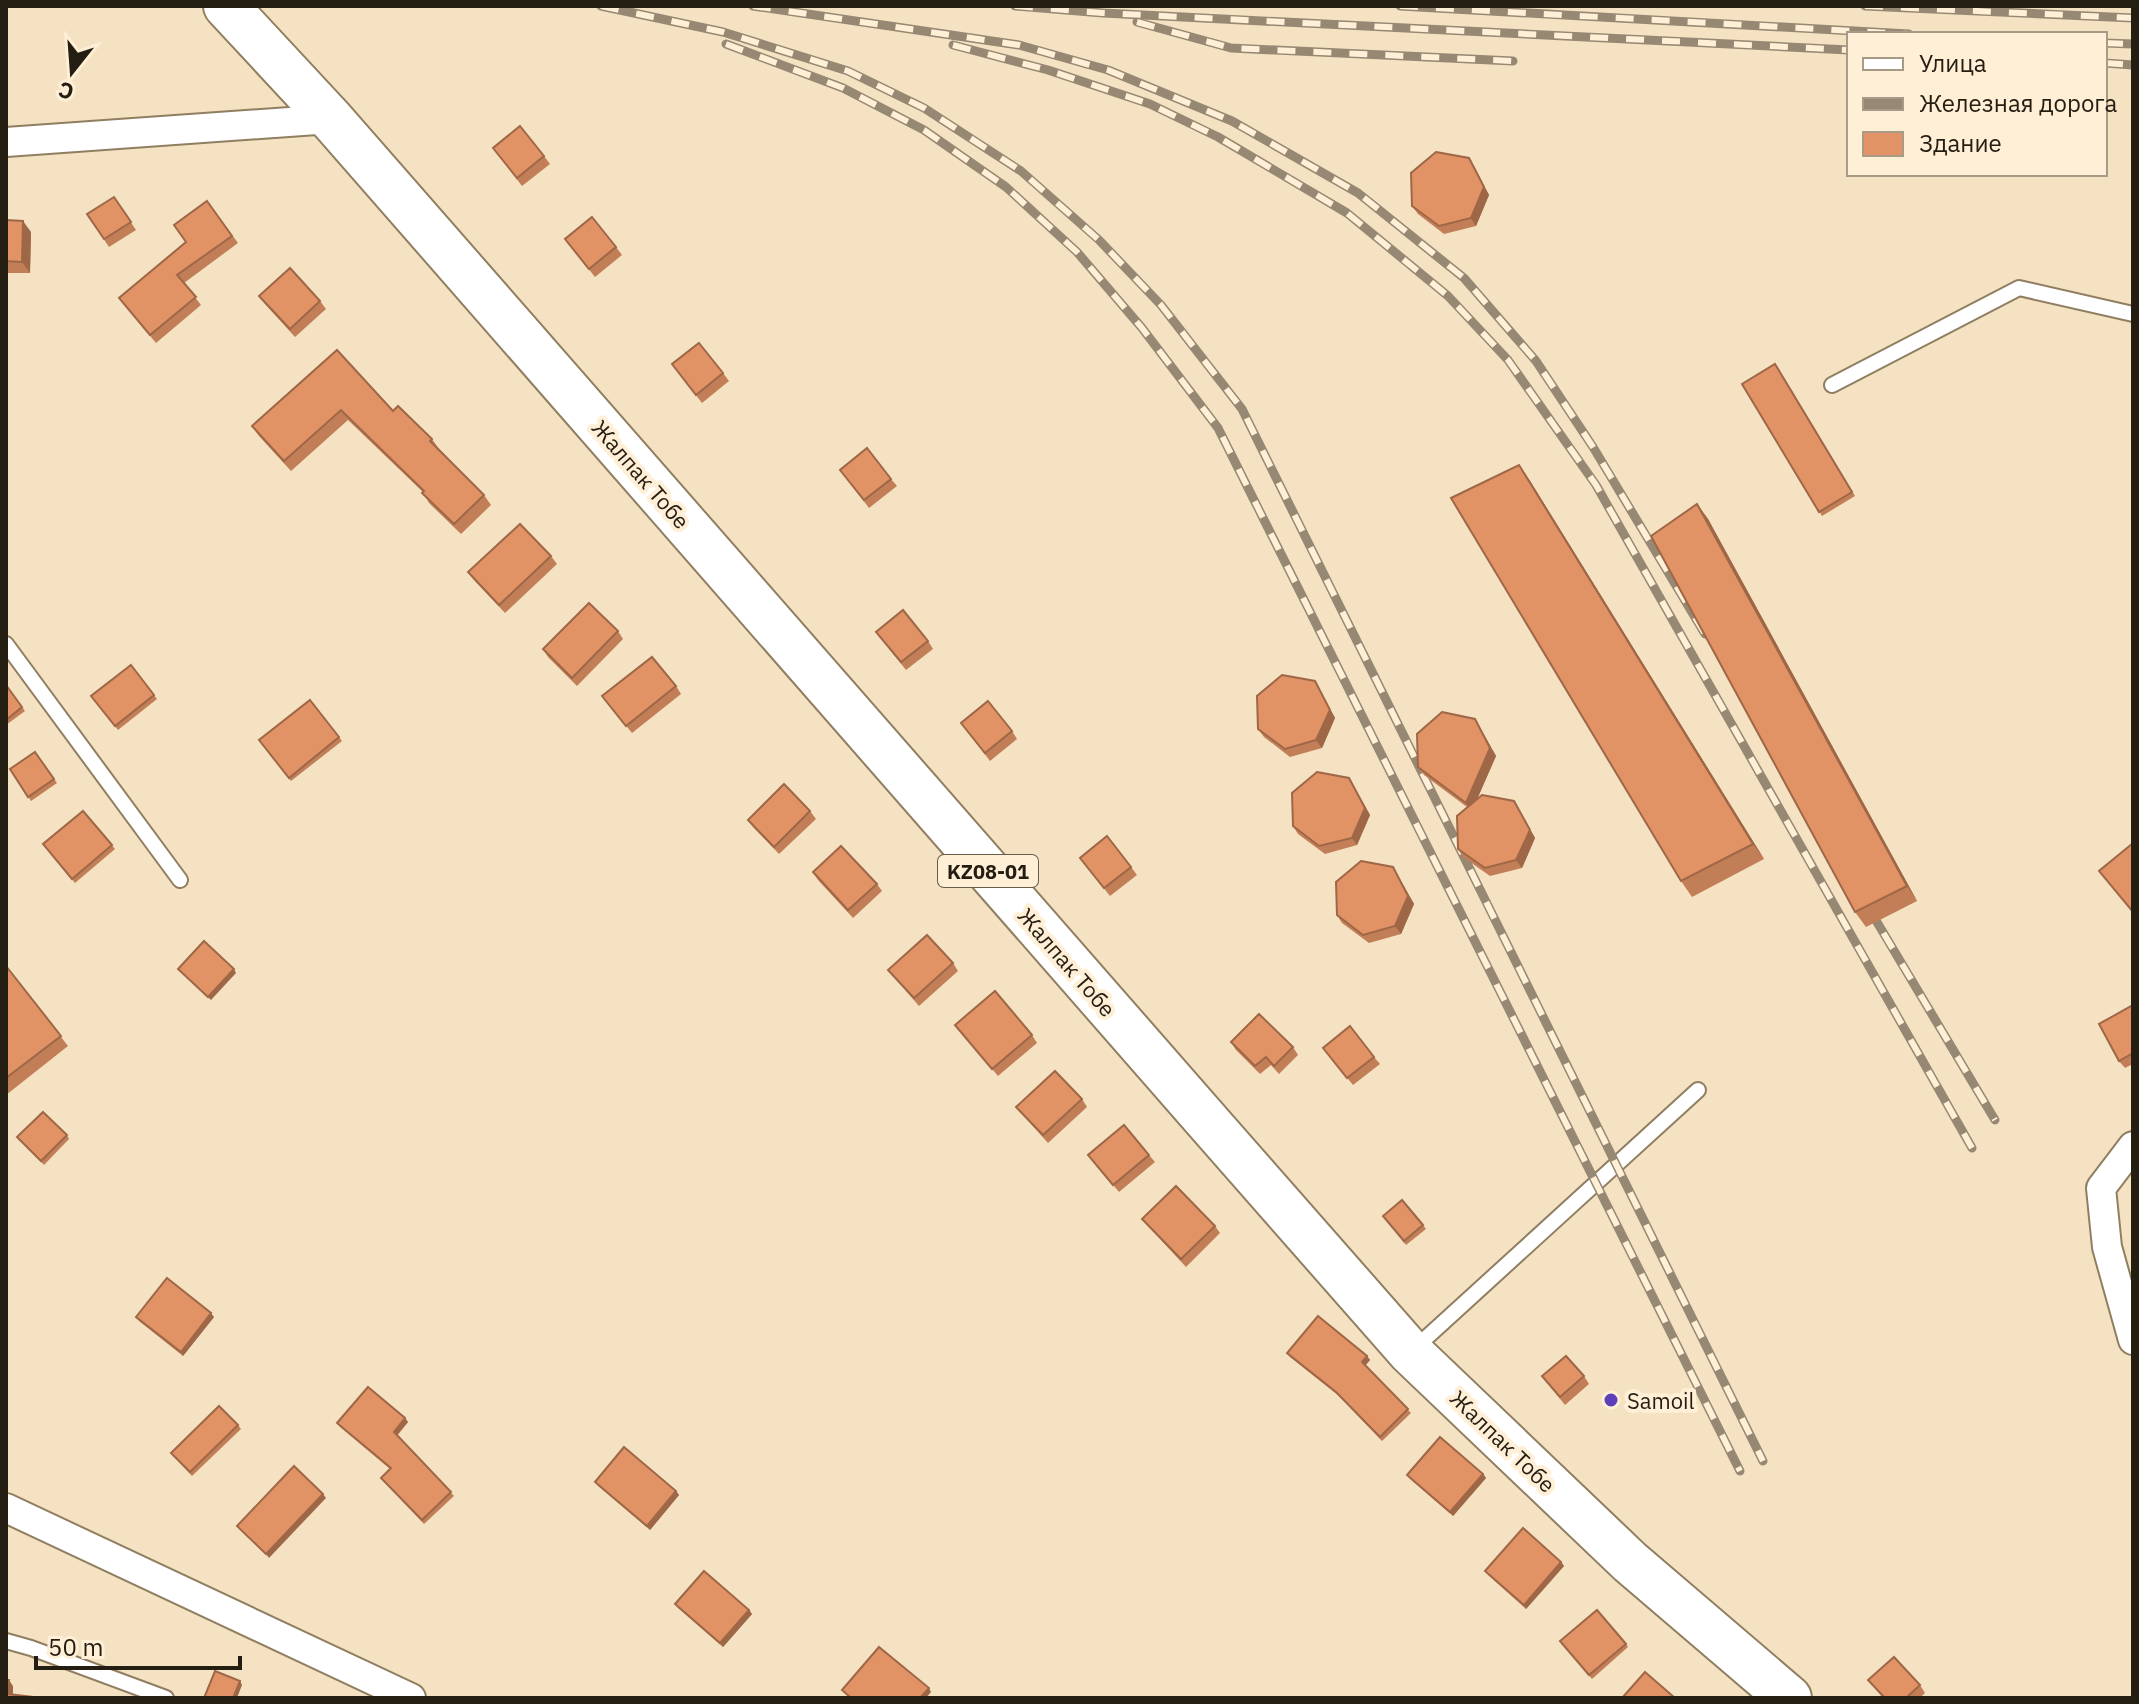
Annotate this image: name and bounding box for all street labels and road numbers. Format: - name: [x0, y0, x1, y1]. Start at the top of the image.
- street label: Жалпак Тобе: [586, 413, 696, 535]
- road number: KZ08-01: [938, 855, 1038, 887]
- street label: Жалпак Тобе: [1012, 901, 1122, 1023]
- street label: Жалпак Тобе: [1444, 1383, 1562, 1499]

